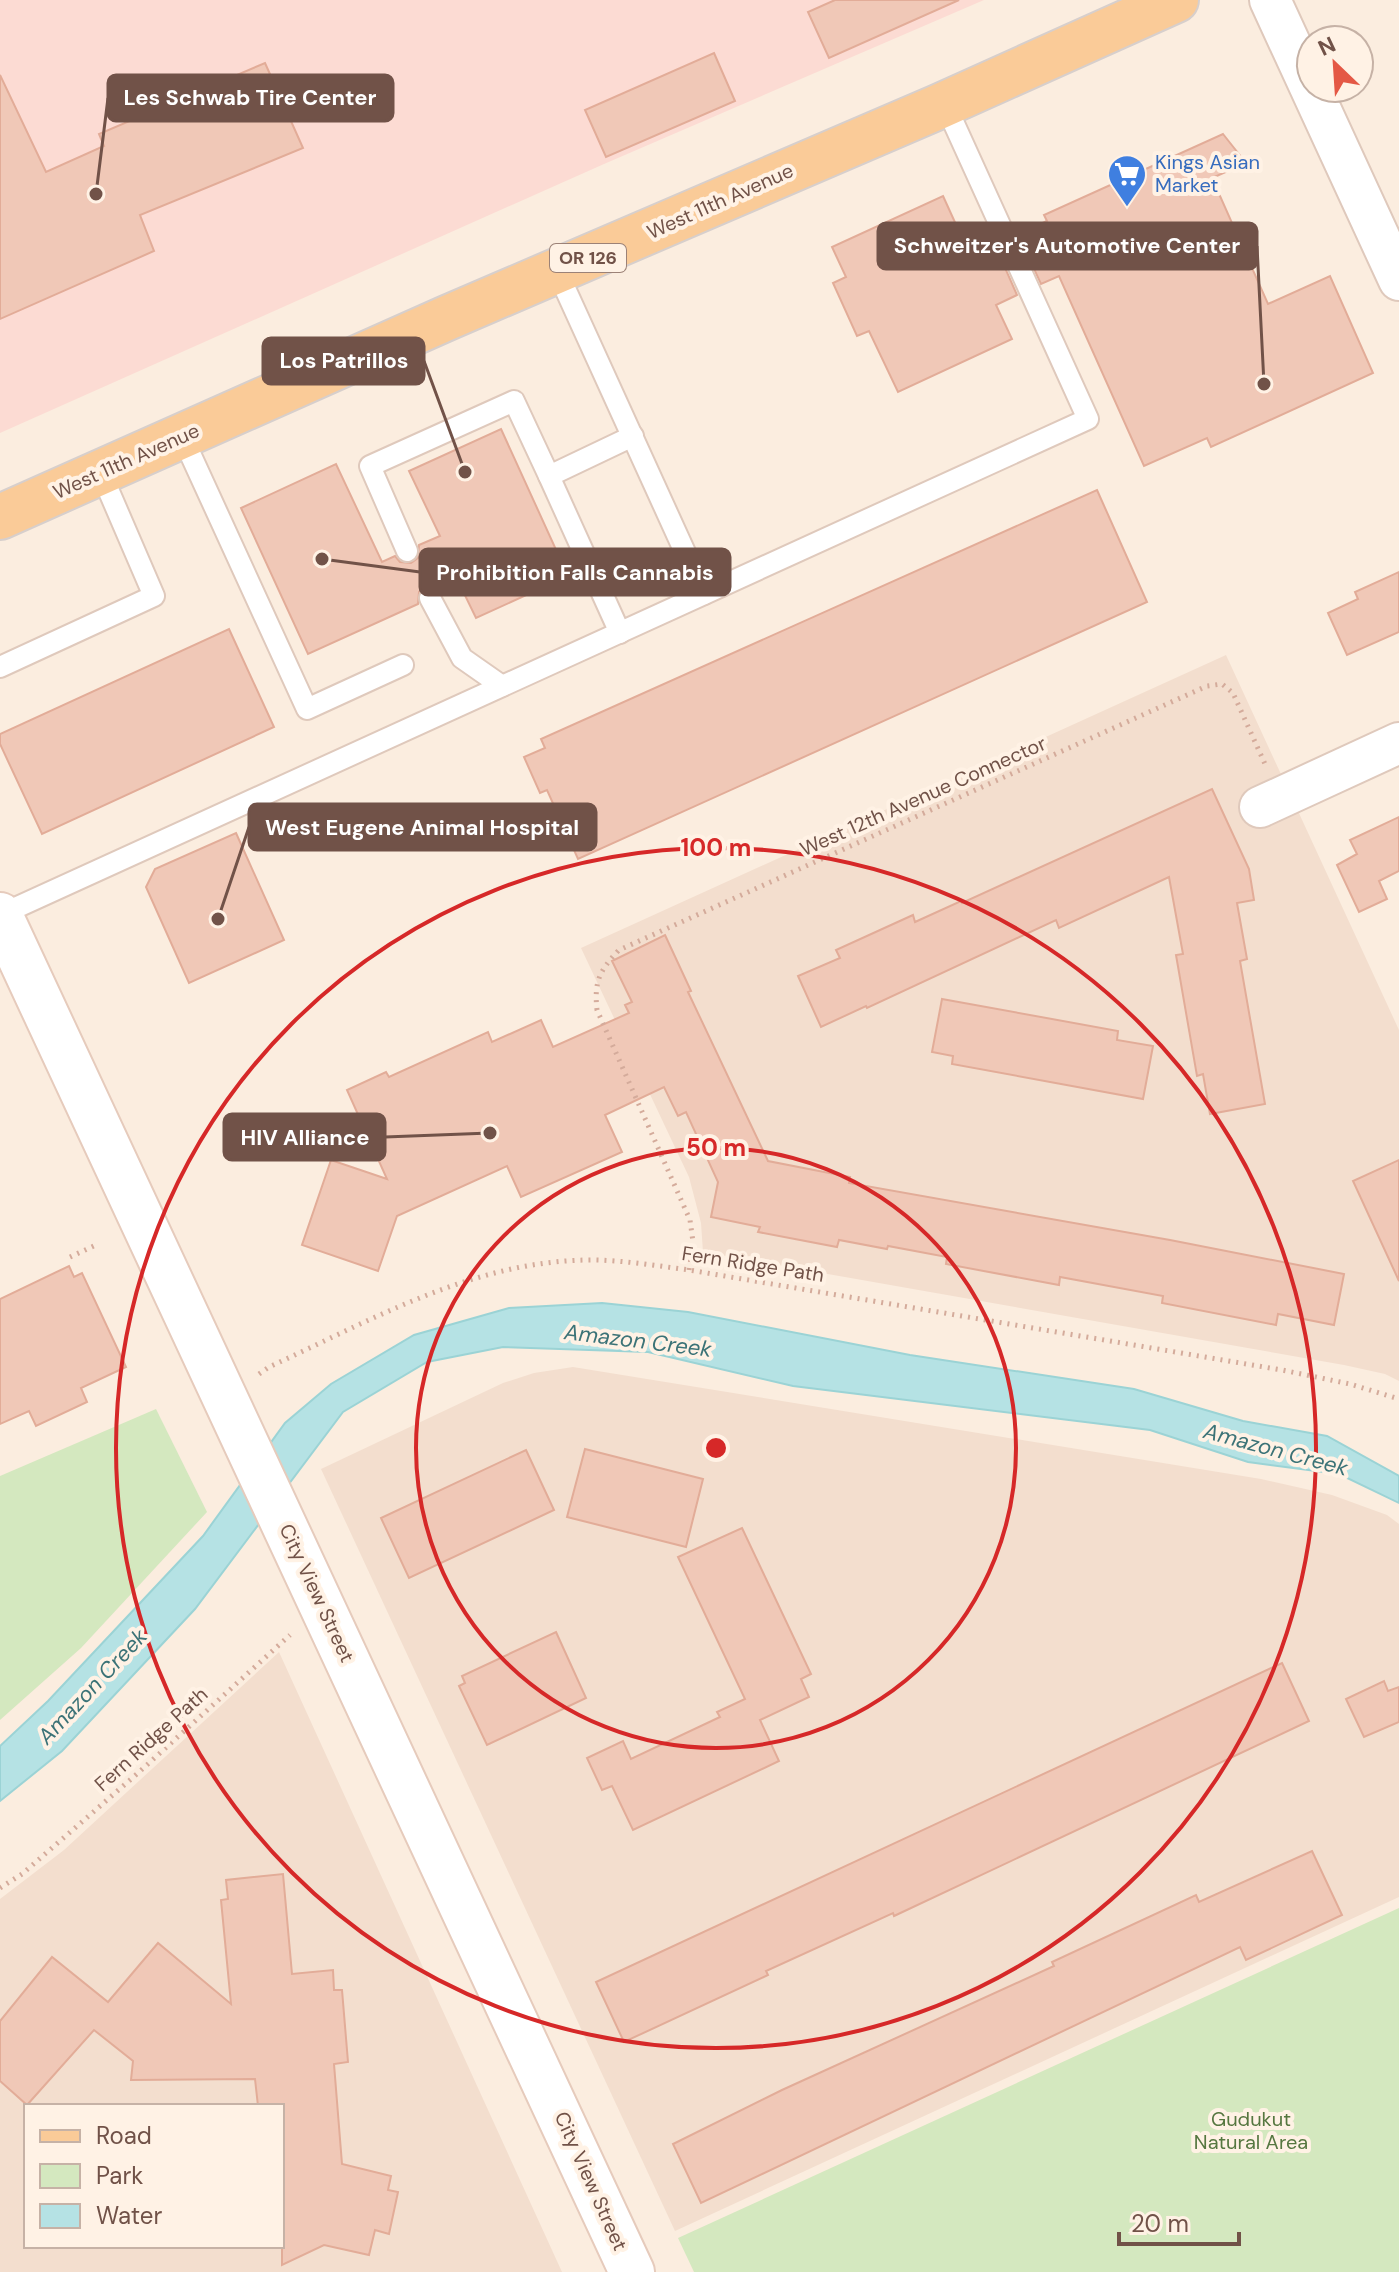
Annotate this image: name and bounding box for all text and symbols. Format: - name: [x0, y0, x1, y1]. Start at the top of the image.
- north arrow: [1295, 24, 1375, 104]
- text: N: [1313, 30, 1340, 63]
- callout: Les Schwab Tire Center: [108, 75, 393, 121]
- text: Les Schwab Tire Center: [123, 83, 377, 112]
- place label: Kings Asian Market: [1155, 149, 1260, 198]
- supermarket icon: Kings Asian Market: [1106, 153, 1148, 208]
- street label: West 11th Avenue: [643, 157, 797, 245]
- callout: Schweitzer's Automotive Center: [878, 223, 1257, 269]
- text: Schweitzer's Automotive Center: [894, 231, 1240, 260]
- road number: OR 126: [550, 244, 626, 272]
- callout: Los Patrillos: [263, 338, 424, 384]
- text: Los Patrillos: [279, 346, 409, 375]
- street label: West 11th Avenue: [49, 417, 203, 505]
- callout: Prohibition Falls Cannabis: [420, 549, 730, 595]
- text: Prohibition Falls Cannabis: [436, 558, 714, 587]
- street label: West 12th Avenue Connector: [796, 730, 1050, 862]
- callout: West Eugene Animal Hospital: [249, 804, 596, 850]
- text: West Eugene Animal Hospital: [265, 813, 579, 842]
- text: 100 m: [681, 832, 751, 863]
- callout: HIV Alliance: [224, 1114, 385, 1160]
- text: HIV Alliance: [241, 1123, 369, 1152]
- text: 50 m: [686, 1132, 746, 1163]
- street label: Fern Ridge Path: [680, 1240, 826, 1288]
- water label: Amazon Creek: [562, 1317, 714, 1364]
- water label: Amazon Creek: [1200, 1416, 1352, 1483]
- centre of rings: [702, 1434, 730, 1462]
- street label: City View Street: [274, 1520, 361, 1667]
- water label: Amazon Creek: [30, 1622, 154, 1751]
- street label: Fern Ridge Path: [89, 1681, 213, 1797]
- legend: [24, 2104, 284, 2248]
- park label: Gudukut Natural Area: [1194, 2106, 1308, 2155]
- street label: City View Street: [549, 2107, 633, 2255]
- text: Road: [96, 2120, 152, 2151]
- text: Park: [96, 2160, 143, 2191]
- scale bar: [1119, 2196, 1239, 2246]
- text: Water: [96, 2200, 162, 2231]
- text: 20 m: [1131, 2208, 1189, 2239]

